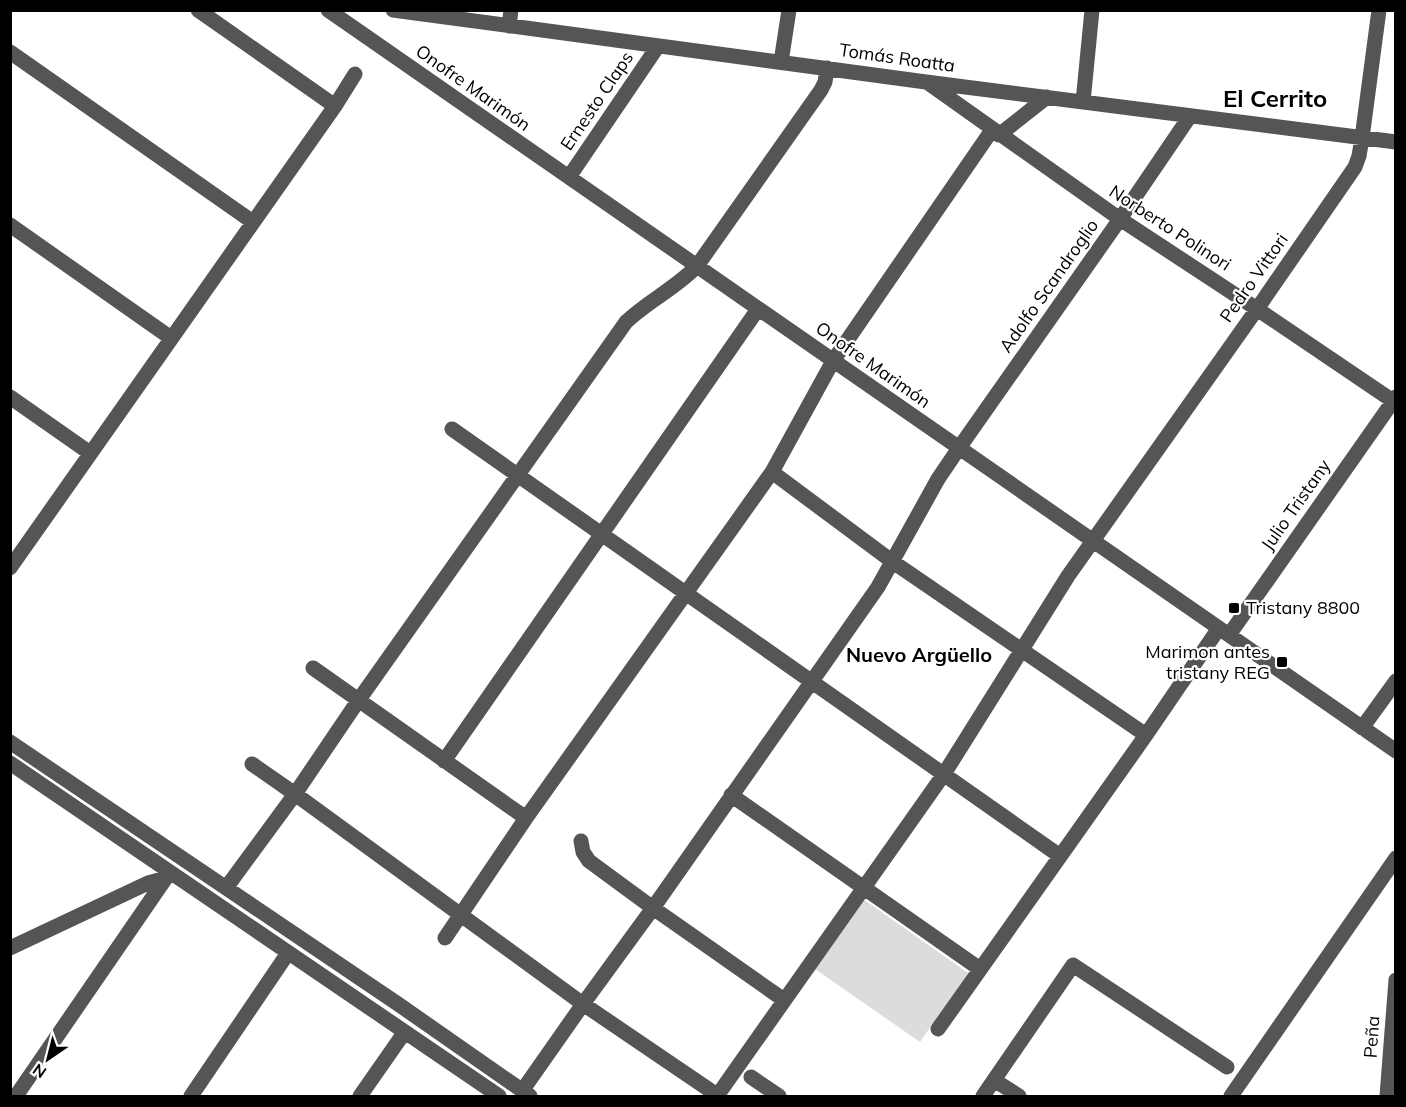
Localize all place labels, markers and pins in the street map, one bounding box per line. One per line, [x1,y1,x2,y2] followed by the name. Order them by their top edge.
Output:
[1246,596,1360,619] place label: Tristany 8800
[1227,601,1241,615] marker: Tristany 8800
[1145,640,1270,684] place label: Marimon antes tristany REG
[1275,655,1289,669] marker: Marimon antes tristany REG

